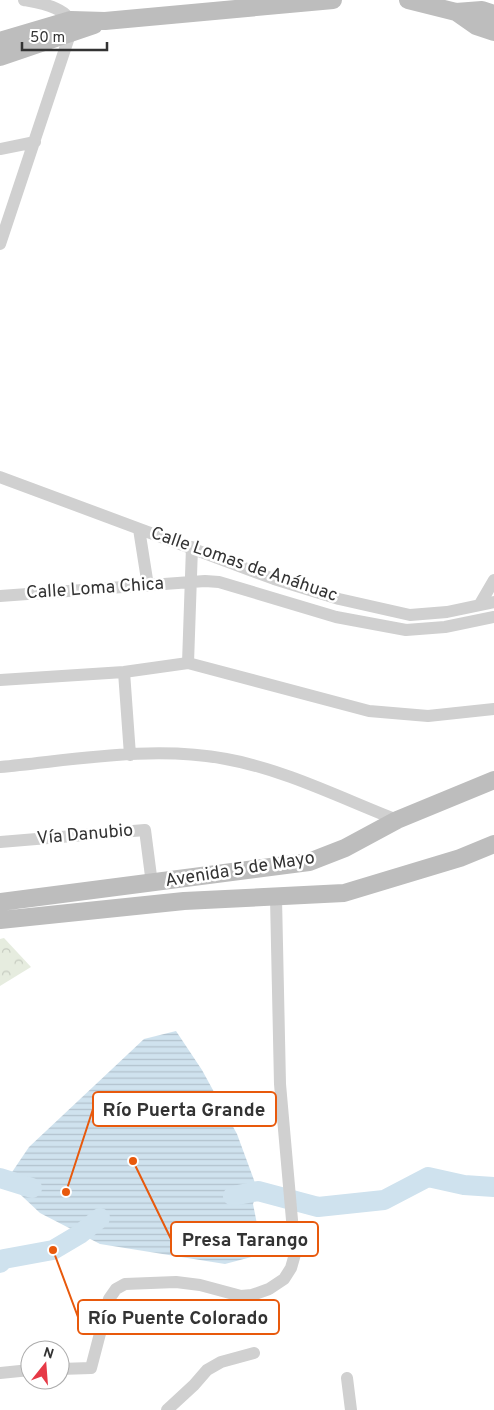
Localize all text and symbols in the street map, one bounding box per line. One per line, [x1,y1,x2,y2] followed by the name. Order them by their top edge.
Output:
[22,20,108,52] scale bar
[30,29,65,48] text: 50 m
[147,522,341,608] street label: Calle Lomas de Anáhuac
[25,573,165,605] street label: Calle Loma Chica
[36,819,134,851] street label: Vía Danubio
[164,847,316,893] street label: Avenida 5 de Mayo
[93,1092,276,1126] callout: Río Puerta Grande
[103,1099,265,1123] text: Río Puerta Grande
[171,1222,318,1256] callout: Presa Tarango
[182,1229,308,1253] text: Presa Tarango
[78,1300,279,1334] callout: Río Puente Colorado
[88,1307,268,1331] text: Río Puente Colorado
[20,1340,70,1390] north arrow
[41,1344,56,1364] text: N

